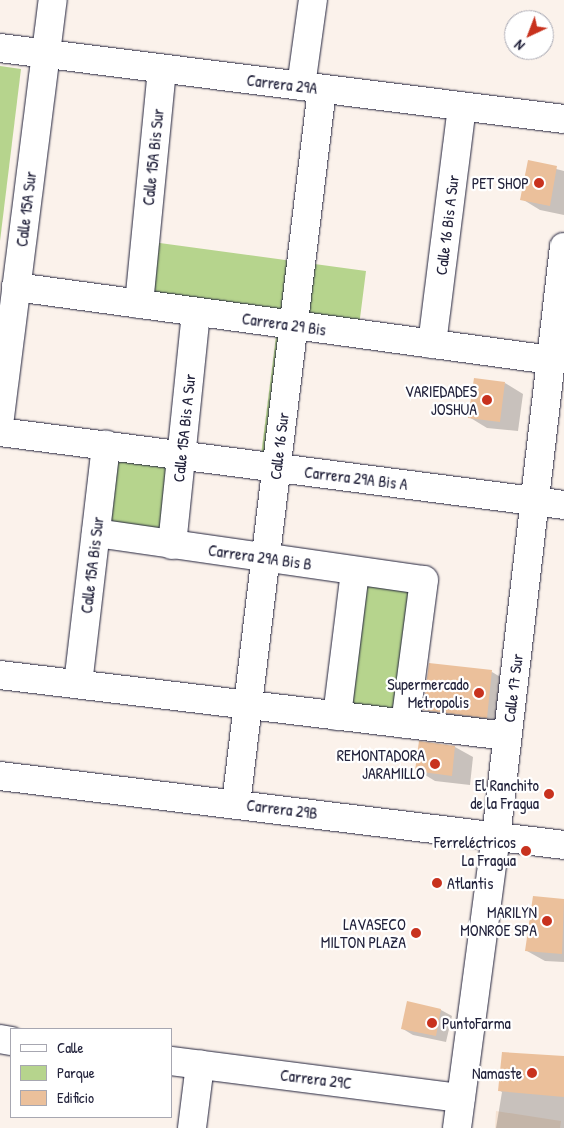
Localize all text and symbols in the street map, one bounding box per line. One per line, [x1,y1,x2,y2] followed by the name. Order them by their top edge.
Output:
[504,10,554,60] north arrow
[510,36,528,55] text: N
[246,70,318,98] street label: Carrera 29A
[138,108,168,206] street label: Calle 15A Bis Sur
[12,170,40,248] street label: Calle 15A Sur
[472,173,529,193] place label: PET SHOP
[431,174,463,276] street label: Calle 16 Bis A Sur
[533,177,545,189] marker: PET SHOP
[241,309,327,339] street label: Carrera 29 Bis
[169,373,199,483] street label: Calle 15A Bis A Sur
[405,381,477,419] place label: VARIEDADES JOSHUA
[481,394,493,406] marker: VARIEDADES JOSHUA
[265,411,293,481] street label: Calle 16 Sur
[303,462,409,494] street label: Carrera 29A Bis A
[77,515,107,615] street label: Calle 15A Bis Sur
[207,540,313,574] street label: Carrera 29A Bis B
[499,652,527,724] street label: Calle 17 Sur
[387,674,469,712] place label: Supermercado Metropolis
[473,687,485,699] marker: Supermercado Metropolis
[337,745,425,783] place label: REMONTADORA JARAMILLO
[429,758,441,770] marker: REMONTADORA JARAMILLO
[470,775,539,813] place label: El Ranchito de la Fragua
[543,788,555,800] marker: El Ranchito de la Fragua
[245,795,319,823] street label: Carrera 29B
[434,832,516,870] place label: Ferreléctricos La Fragua
[520,845,532,857] marker: Ferreléctricos La Fragua
[447,873,493,893] place label: Atlantis
[431,877,443,889] marker: Atlantis
[460,902,537,940] place label: MARILYN MONROE SPA
[321,914,406,952] place label: LAVASECO MILTON PLAZA
[541,915,553,927] marker: MARILYN MONROE SPA
[410,927,422,939] marker: LAVASECO MILTON PLAZA
[442,1013,511,1033] place label: PuntoFarma
[426,1017,438,1029] marker: PuntoFarma
[10,1028,172,1118] legend
[57,1037,84,1058] text: Calle
[57,1062,95,1083] text: Parque
[472,1063,522,1083] place label: Namaste
[279,1065,353,1093] street label: Carrera 29C
[526,1067,538,1079] marker: Namaste
[57,1087,94,1108] text: Edificio

